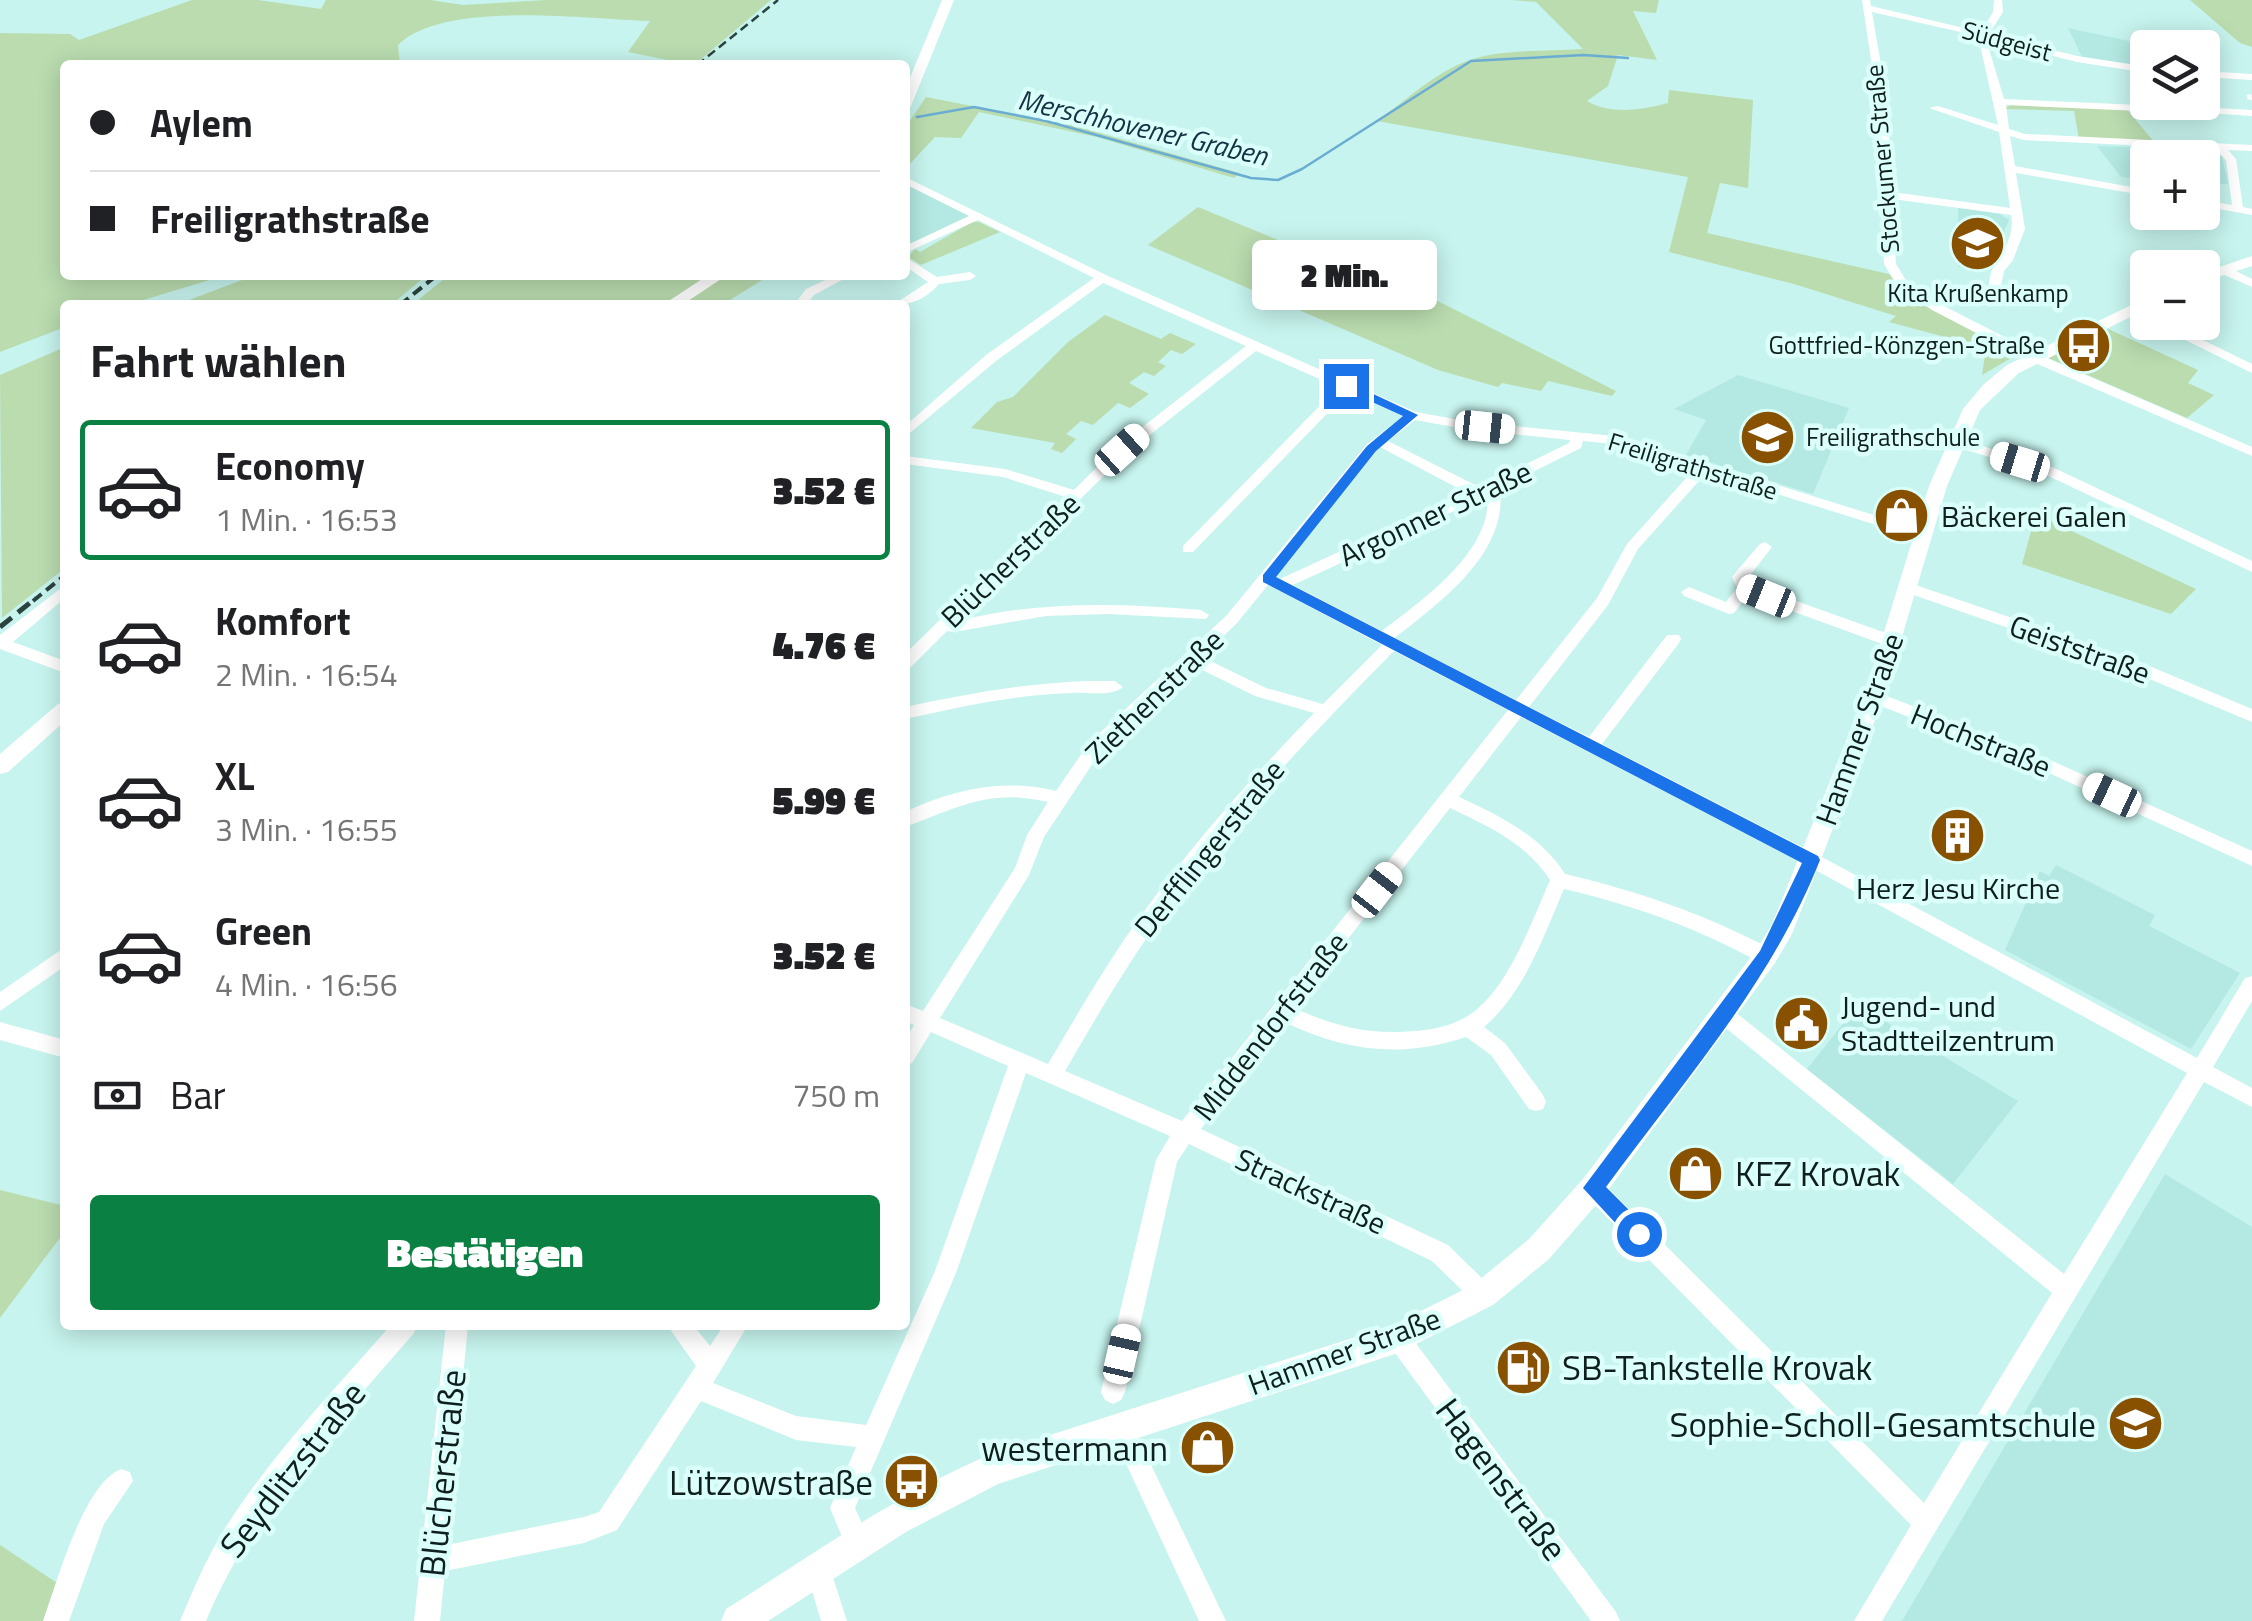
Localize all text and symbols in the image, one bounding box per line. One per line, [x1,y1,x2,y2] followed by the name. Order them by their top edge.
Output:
[1958,11,2056,71] street label: Südgeist
[2130,30,2220,340] map controls
[2130,30,2220,120] button: layers
[1855,63,1909,255] street label: Stockumer Straße
[1014,77,1273,177] water label: Merschhovener Graben
[150,94,253,152] text: Aylem
[2130,140,2220,230] button: +
[150,190,430,248] text: Freiligrathstraße
[1948,214,2008,274] school or university icon: Kita Krußenkamp
[1254,241,1438,311] callout: 2 Min.
[2130,250,2220,340] button: −
[1300,251,1389,299] text: 2 Min.
[1887,274,2069,312] place label: Kita Krußenkamp
[2054,315,2114,375] bus stop icon: Gottfried-Könzgen-Straße
[90,326,347,394] text: Fahrt wählen
[1768,326,2045,364] place label: Gottfried-Könzgen-Straße
[1324,364,1369,409] route end
[1737,407,1797,467] school or university icon: Freiligrathschule
[1454,409,1516,445] car
[1806,418,1980,456] place label: Freiligrathschule
[1090,419,1154,481] car
[1604,422,1782,510] street label: Freiligrathstraße
[215,437,365,495] text: Economy
[1987,439,2053,485] car
[95,445,185,535] icon: car
[1331,448,1539,578] street label: Argonner Straße
[773,461,875,519] text: 3.52 €
[930,482,1090,638] street label: Blücherstraße
[1872,486,1932,546] shop icon: Bäckerei Galen
[1941,493,2127,539] place label: Bäckerei Galen
[215,495,398,543] text: 1 Min. · 16:53
[1733,571,1799,621] car
[215,592,351,650] text: Komfort
[95,600,185,690] icon: car
[2003,602,2157,696] street label: Geiststraße
[773,616,875,674] text: 4.76 €
[1074,618,1234,774] street label: Ziethenstraße
[1803,626,1915,832] street label: Hammer Straße
[215,650,398,698] text: 2 Min. · 16:54
[1904,691,2058,789] street label: Hochstraße
[215,747,255,805] text: XL
[1123,749,1295,947] street label: Derfflingerstraße
[95,755,185,845] icon: car
[2078,769,2146,821] car
[773,771,875,829] text: 5.99 €
[215,805,398,853] text: 3 Min. · 16:55
[1928,806,1988,866] building icon: Herz Jesu Kirche
[1347,857,1407,923] car
[1856,865,2060,911] place label: Herz Jesu Kirche
[215,902,312,960] text: Green
[95,910,185,1000] icon: car
[1181,922,1359,1130] street label: Middendorfstraße
[773,926,875,984] text: 3.52 €
[215,960,398,1008] text: 4 Min. · 16:56
[1841,983,2055,1063] place label: Jugend- und Stadtteilzentrum
[1772,993,1832,1053] public building icon: Jugend- und Stadtteilzentrum
[170,1066,226,1124] text: Bar
[90,1068,145,1123] icon: cash
[792,1071,880,1119] text: 750 m
[1228,1136,1394,1246] street label: Strackstraße
[1666,1143,1726,1203] shop icon: KFZ Krovak
[1735,1146,1901,1200] place label: KFZ Krovak
[90,1195,880,1310] button: Bestätigen
[1617,1212,1662,1257] route start
[1241,1295,1447,1407] street label: Hammer Straße
[1101,1321,1143,1387] car
[1493,1337,1553,1397] fuel station icon: SB-Tankstelle Krovak
[1562,1340,1873,1394] place label: SB-Tankstelle Krovak
[404,1367,480,1579] street label: Blücherstraße
[206,1369,378,1569] street label: Seydlitzstraße
[1423,1386,1581,1572] street label: Hagenstraße
[2105,1394,2165,1454] school or university icon: Sophie-Scholl-Gesamtschule
[1669,1397,2096,1451] place label: Sophie-Scholl-Gesamtschule
[1177,1418,1237,1478] shop icon: westermann
[981,1421,1168,1475] place label: westermann
[882,1452,942,1512] bus stop icon: Lützowstraße
[669,1455,873,1509] place label: Lützowstraße

